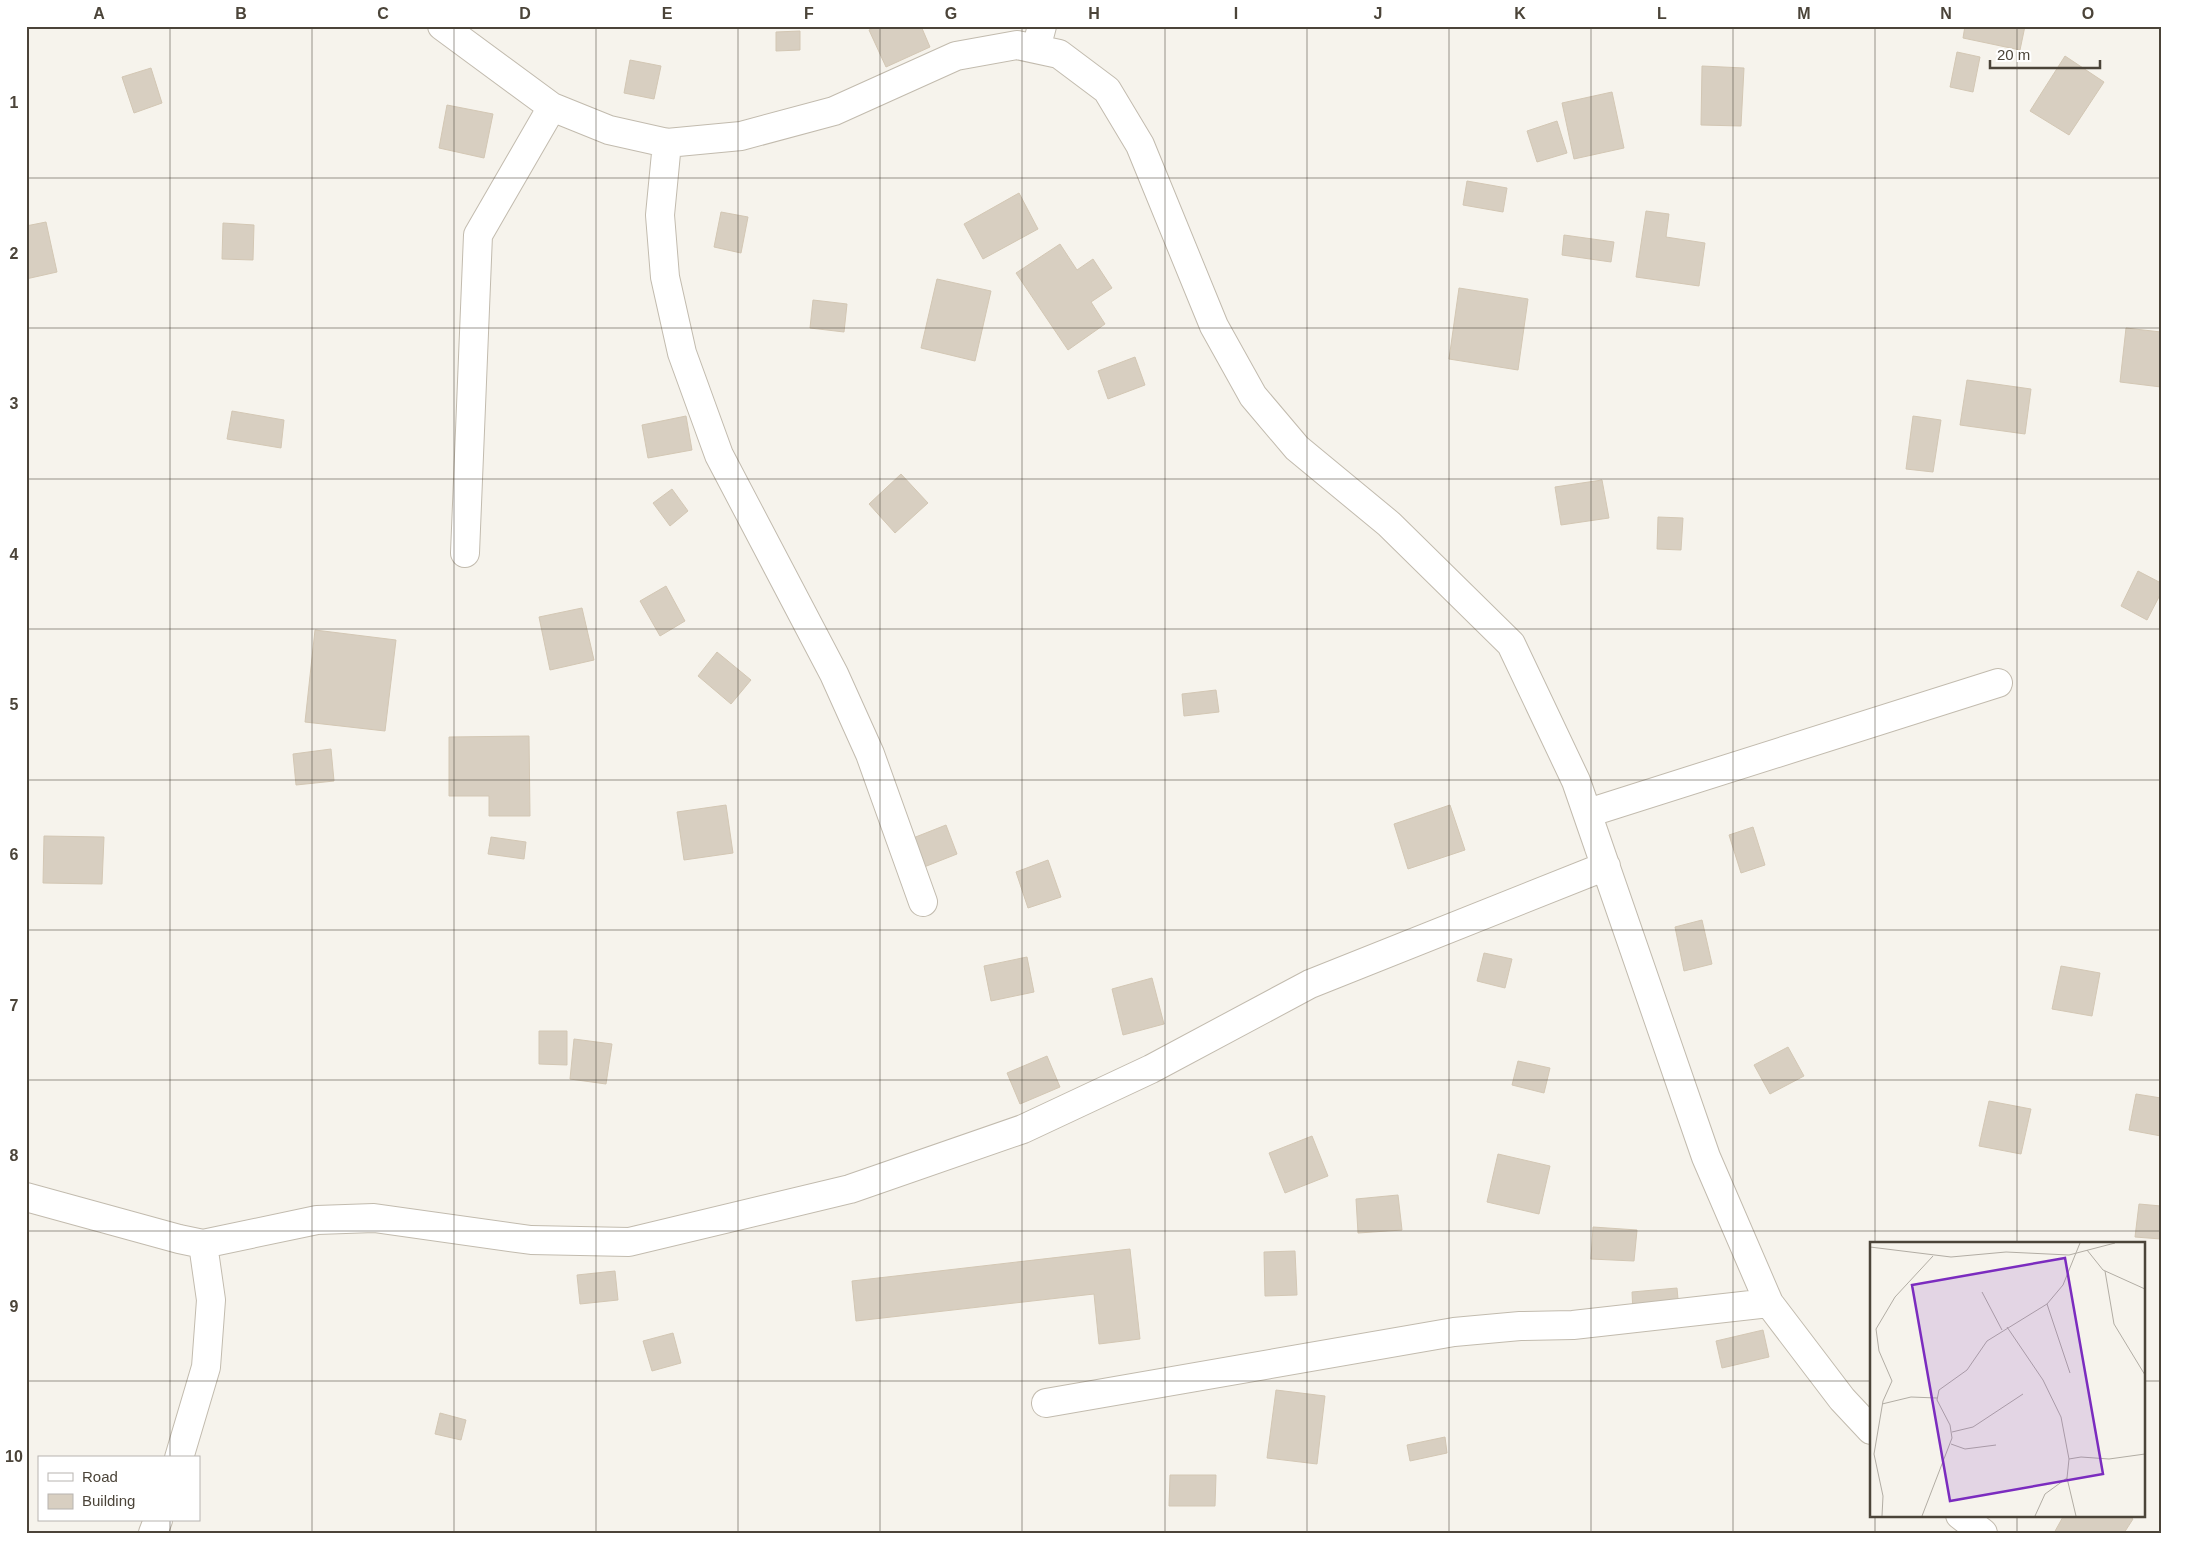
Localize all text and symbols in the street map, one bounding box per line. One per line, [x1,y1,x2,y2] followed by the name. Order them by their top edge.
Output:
[93,5,105,22] text: A
[235,5,247,22] text: B
[377,5,389,22] text: C
[519,5,531,22] text: D
[662,5,673,22] text: E
[804,5,814,22] text: F
[945,5,957,22] text: G
[1088,5,1100,22] text: H
[1234,5,1238,22] text: I
[1374,5,1382,22] text: J
[1514,5,1526,22] text: K
[1657,5,1667,22] text: L
[1797,5,1811,22] text: M
[1940,5,1952,22] text: N
[2082,5,2094,22] text: O
[1990,38,2100,70] scale bar
[1997,46,2030,63] text: 20 m
[10,94,19,111] text: 1
[10,245,19,262] text: 2
[10,395,19,412] text: 3
[10,546,19,563] text: 4
[10,696,19,713] text: 5
[10,846,19,863] text: 6
[10,997,19,1014] text: 7
[10,1147,19,1164] text: 8
[1870,1242,2144,1516] inset map
[10,1298,19,1315] text: 9
[5,1448,23,1465] text: 10
[38,1456,200,1522] legend
[82,1468,118,1485] text: Road
[82,1492,135,1509] text: Building

